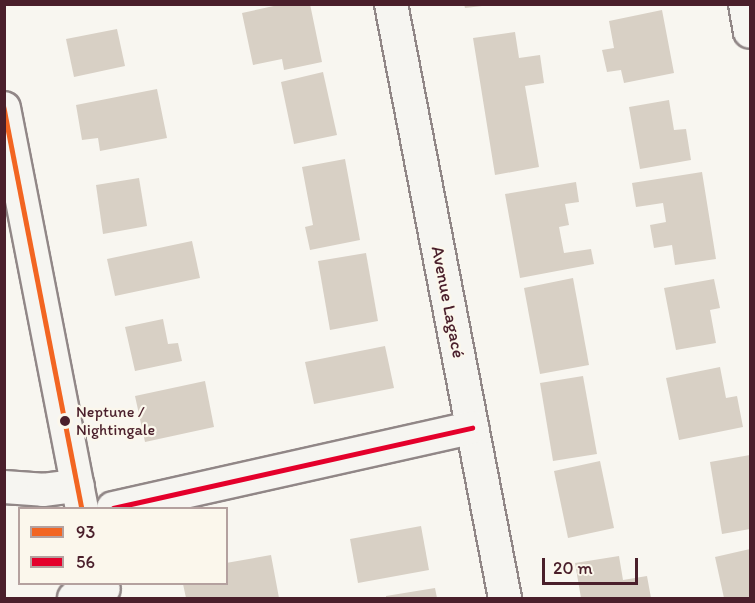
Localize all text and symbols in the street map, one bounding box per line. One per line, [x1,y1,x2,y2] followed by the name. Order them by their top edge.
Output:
[427,244,469,360] street label: Avenue Lagacé
[76,402,155,440] place label: Neptune / Nightingale
[59,415,71,427] marker: Neptune / Nightingale
[18,507,228,585] legend
[76,521,95,543] text: 93
[545,546,641,584] scale bar
[76,551,95,573] text: 56
[553,557,593,579] text: 20 m

